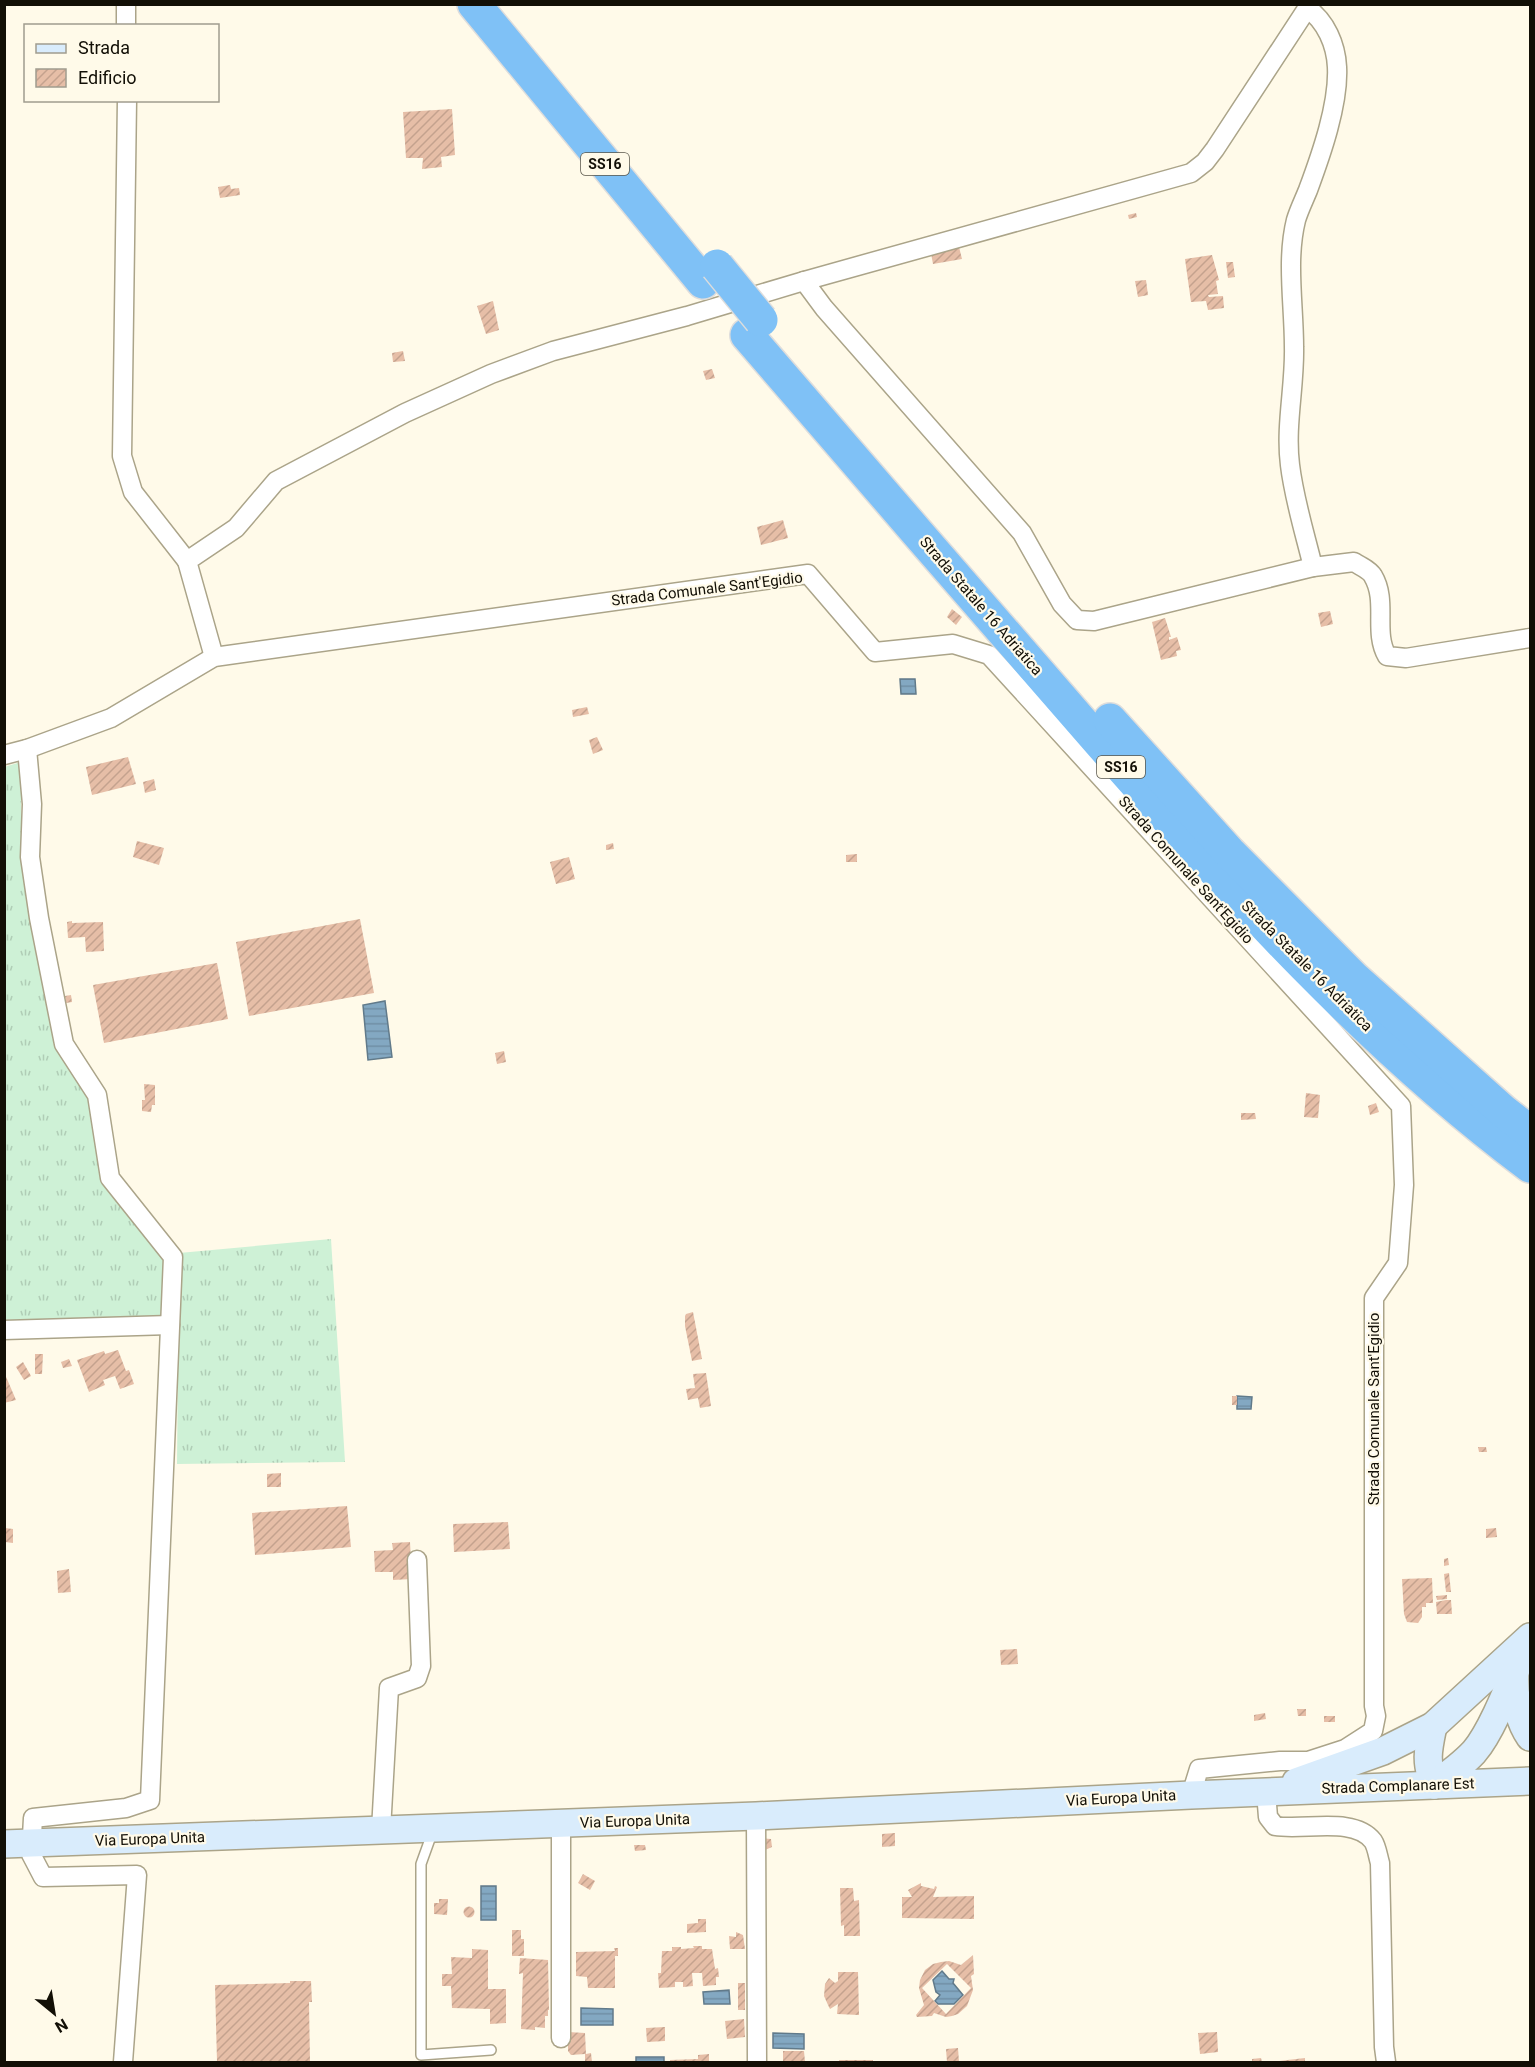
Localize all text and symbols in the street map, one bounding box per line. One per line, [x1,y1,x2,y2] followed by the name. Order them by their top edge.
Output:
[24,24,219,102] legend
[78,37,130,58] text: Strada
[78,67,137,88] text: Edificio
[581,153,629,175] road number: SS16
[916,533,1046,679] street label: Strada Statale 16 Adriatica
[610,568,804,610] street label: Strada Comunale Sant'Egidio
[1097,756,1145,778] road number: SS16
[1115,792,1257,948] street label: Strada Comunale Sant'Egidio
[1238,897,1376,1035] street label: Strada Statale 16 Adriatica
[1365,1313,1383,1505] street label: Strada Comunale Sant'Egidio
[1321,1774,1475,1798] street label: Strada Complanare Est
[1065,1786,1177,1810] street label: Via Europa Unita
[580,1810,690,1832] street label: Via Europa Unita
[95,1828,205,1850] street label: Via Europa Unita
[24,1983,84,2043] north arrow
[52,2015,71,2037] text: N

